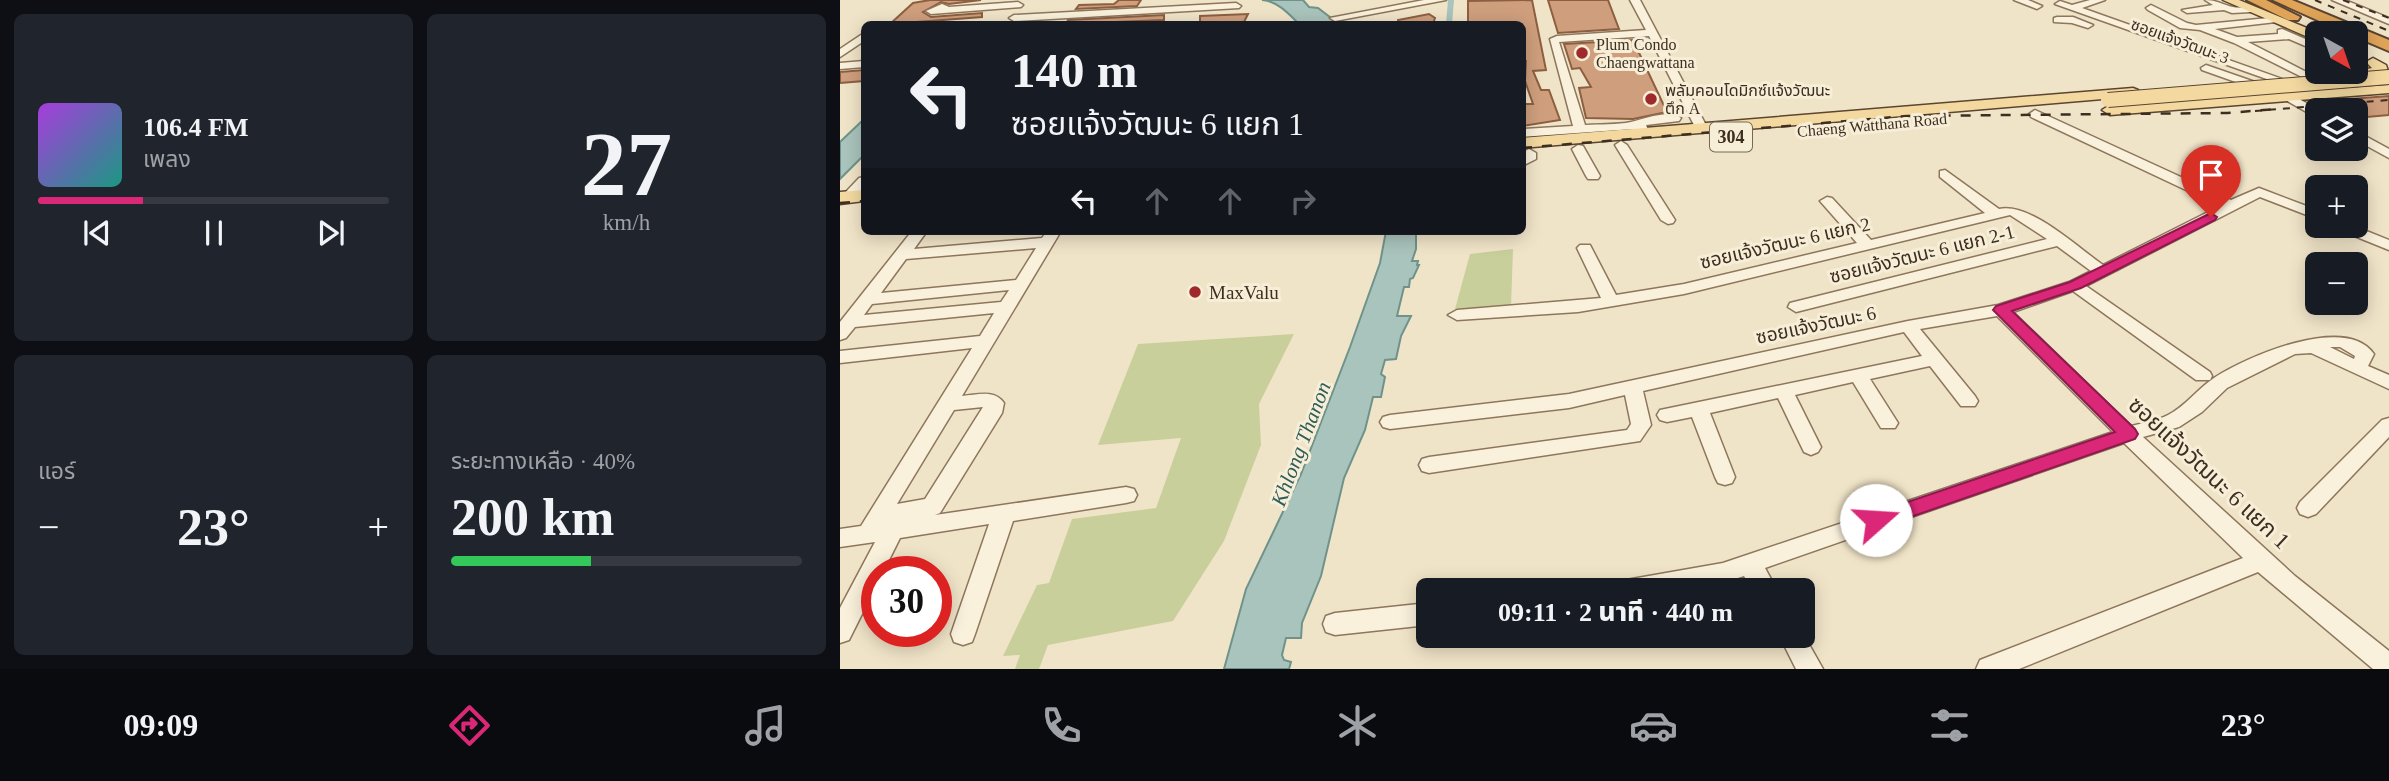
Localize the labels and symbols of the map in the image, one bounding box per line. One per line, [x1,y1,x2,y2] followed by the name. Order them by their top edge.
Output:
[2129,15,2231,67] street label: ซอยแจ้งวัฒนะ 3
[2305,21,2368,84] north arrow
[1596,36,1695,72] place label: Plum Condo Chaengwattana
[1574,45,1590,61] marker: Plum Condo Chaengwattana
[1665,82,1830,117] place label: พลัมคอนโดมิกซ์แจ้งวัฒนะ ตึก A
[1643,91,1659,107] marker: พลัมคอนโดมิกซ์แจ้งวัฒนะ ตึก A
[1796,110,1948,141] street label: Chaeng Watthana Road
[1710,122,1752,152] road number: 304
[2181,145,2241,217] pin
[1698,212,1872,273] street label: ซอยแจ้งวัฒนะ 6 แยก 2
[1827,220,2017,287] street label: ซอยแจ้งวัฒนะ 6 แยก 2-1
[1209,282,1279,303] place label: MaxValu
[1187,284,1203,300] marker: MaxValu
[1754,301,1878,348] street label: ซอยแจ้งวัฒนะ 6
[1266,378,1336,511] water label: Khlong Thanon
[2123,392,2295,554] street label: ซอยแจ้งวัฒนะ 6 แยก 1
[1839,483,1913,557] position arrow
[861,556,952,647] speed limit sign: 30

